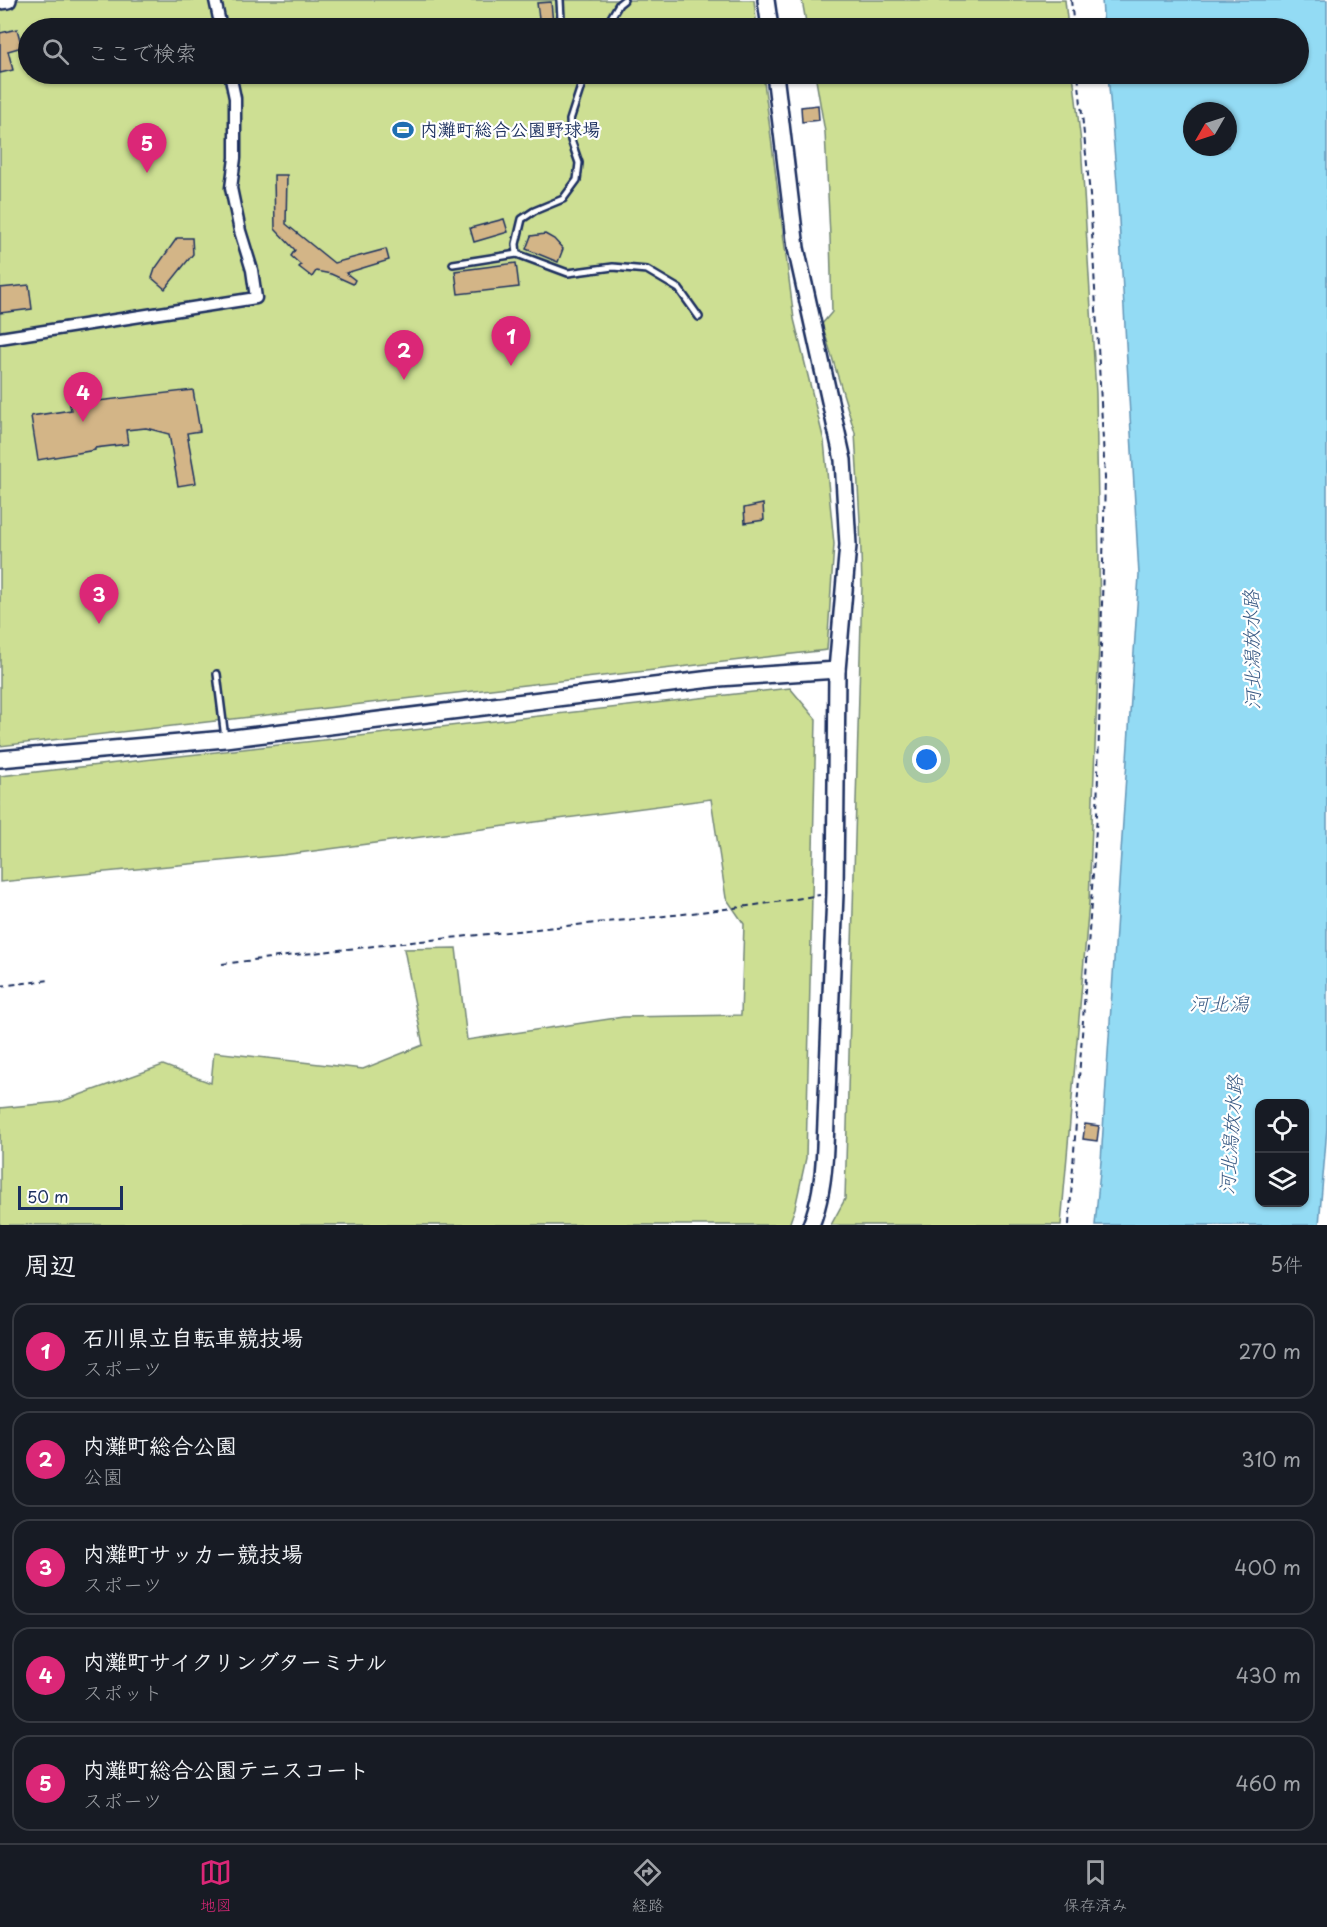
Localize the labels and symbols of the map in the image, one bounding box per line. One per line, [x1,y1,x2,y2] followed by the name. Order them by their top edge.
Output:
[1183,102,1237,156] north arrow
[420,115,600,142] place label: 内灘町総合公園野球場
[391,118,415,142] sports icon: 内灘町総合公園野球場
[128,124,166,173] pin: 5
[492,316,530,366] pin: 1
[384,330,424,380] pin: 2
[64,372,103,422] pin: 4
[80,574,118,624] pin: 3
[1235,589,1267,710] water label: 河北潟放水路
[912,745,941,774] your location
[1189,988,1250,1018] water label: 河北潟
[1211,1073,1249,1196] water label: 河北潟放水路
[18,1183,123,1210] scale bar

